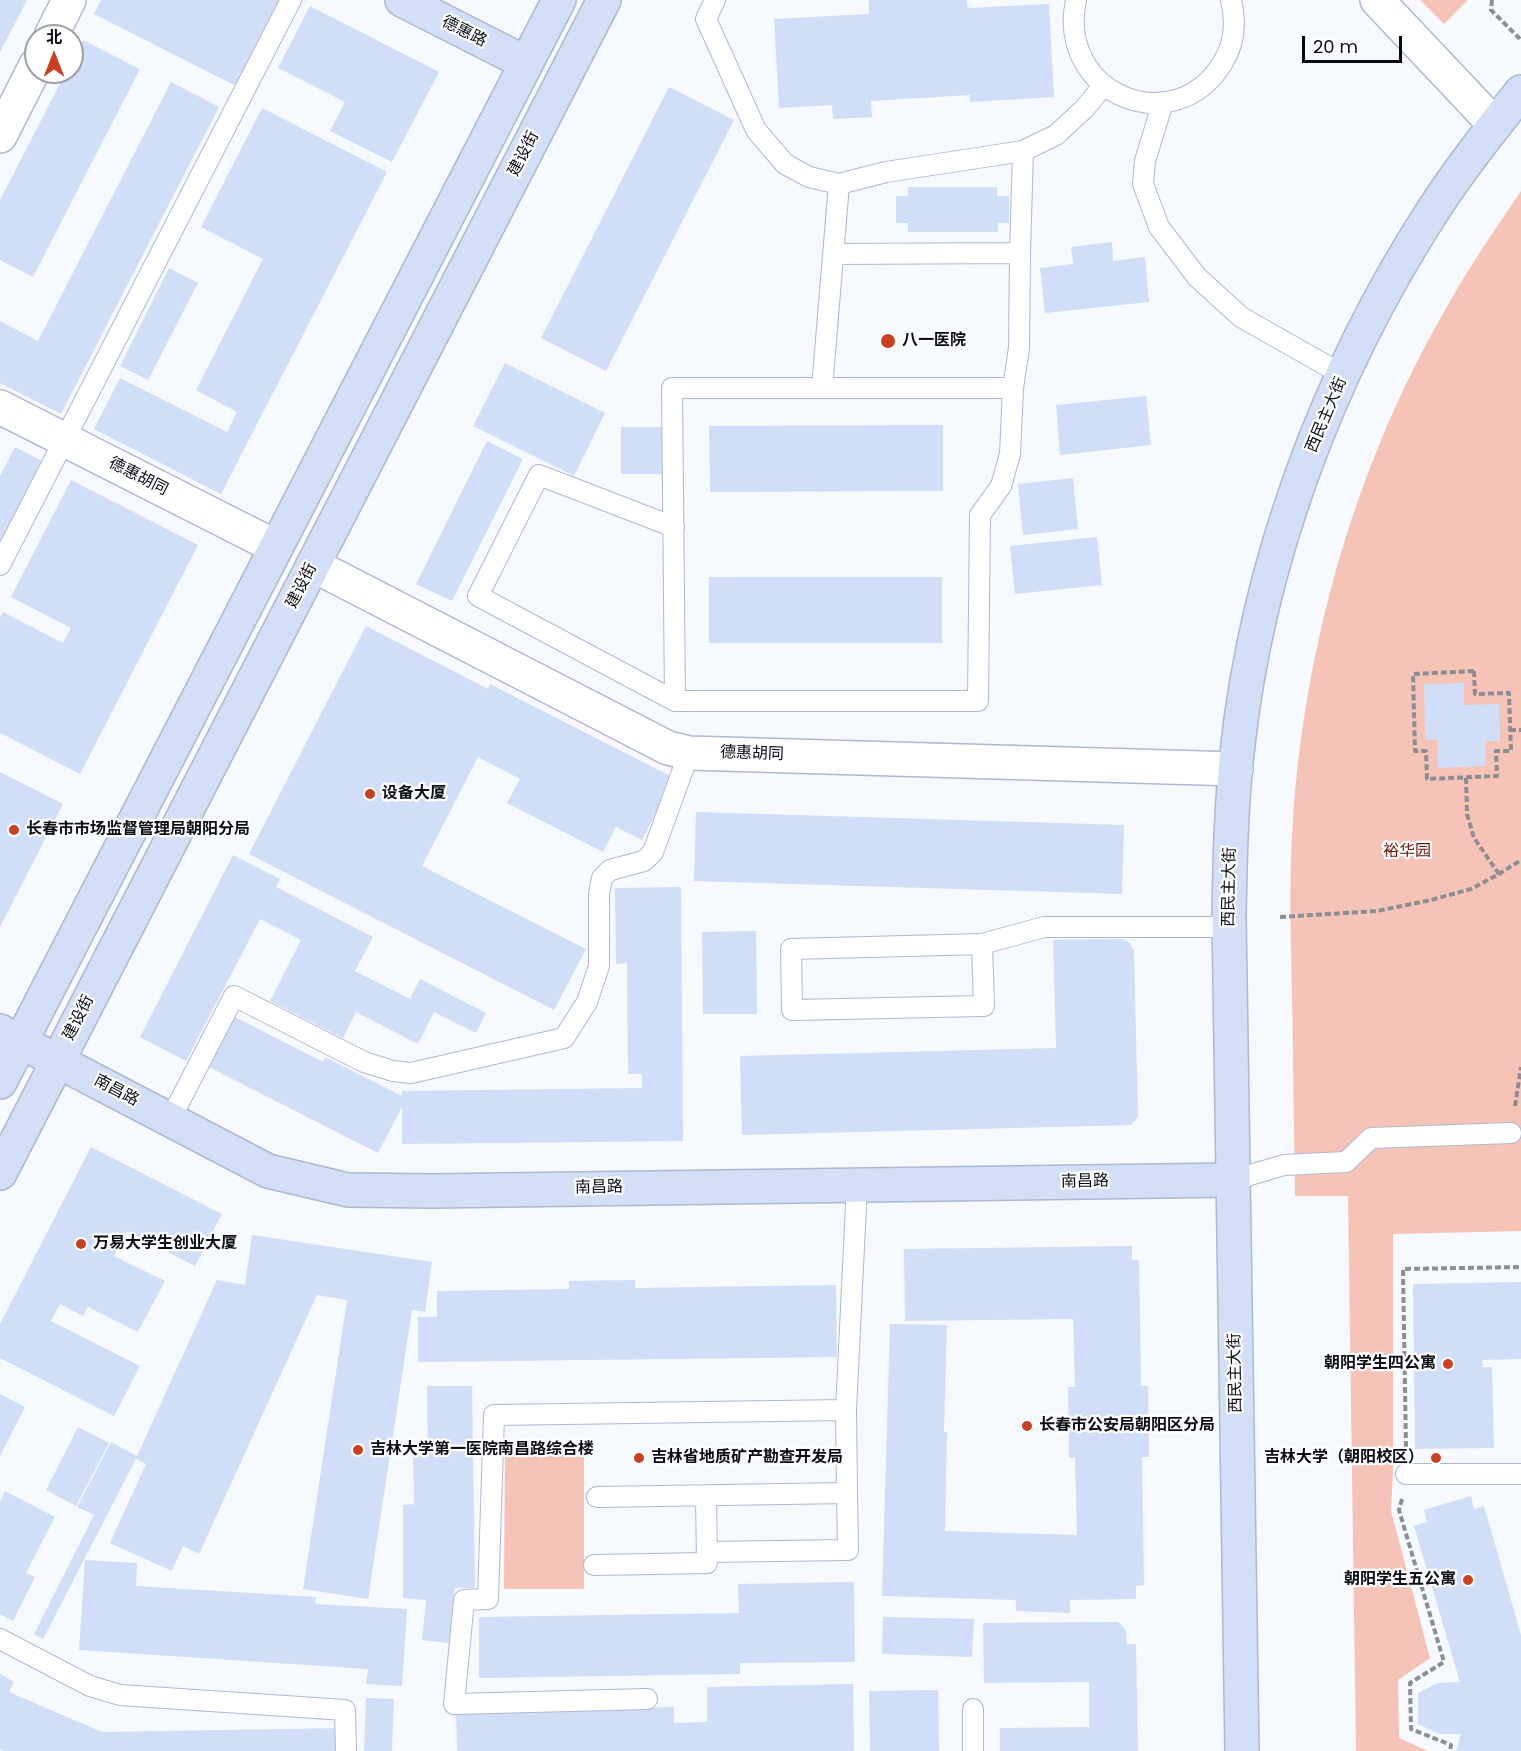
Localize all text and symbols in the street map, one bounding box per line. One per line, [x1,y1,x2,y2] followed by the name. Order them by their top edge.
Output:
[438,13,490,51] street label: 德惠路
[24,24,84,84] north arrow
[1305,24,1406,62] scale bar
[46,26,62,49] text: 北
[1313,34,1358,59] text: 20 m
[505,128,543,180] street label: 建设街
[902,331,966,351] place label: 八一医院
[879,332,897,350] marker: 八一医院
[1303,374,1351,456] street label: 西民主大街
[105,454,171,500] street label: 德惠胡同
[283,560,321,612] street label: 建设街
[720,743,784,765] street label: 德惠胡同
[382,784,446,804] place label: 设备大厦
[363,787,377,801] marker: 设备大厦
[26,820,250,840] place label: 长春市市场监督管理局朝阳分局
[7,823,21,837] marker: 长春市市场监督管理局朝阳分局
[1383,842,1431,862] park label: 裕华园
[1220,847,1240,927] street label: 西民主大街
[60,992,98,1044] street label: 建设街
[90,1071,142,1111] street label: 南昌路
[1061,1172,1109,1192] street label: 南昌路
[575,1178,623,1198] street label: 南昌路
[93,1234,237,1254] place label: 万易大学生创业大厦
[74,1237,88,1251] marker: 万易大学生创业大厦
[1226,1333,1246,1413] street label: 西民主大街
[1324,1354,1436,1374] place label: 朝阳学生四公寓
[1441,1357,1455,1371] marker: 朝阳学生四公寓
[1039,1416,1215,1436] place label: 长春市公安局朝阳区分局
[1020,1419,1034,1433] marker: 长春市公安局朝阳区分局
[370,1440,594,1460] place label: 吉林大学第一医院南昌路综合楼
[351,1443,365,1457] marker: 吉林大学第一医院南昌路综合楼
[651,1448,843,1468] place label: 吉林省地质矿产勘查开发局
[1264,1448,1424,1468] place label: 吉林大学（朝阳校区）
[632,1451,646,1465] marker: 吉林省地质矿产勘查开发局
[1429,1451,1443,1465] marker: 吉林大学（朝阳校区）
[1344,1570,1456,1590] place label: 朝阳学生五公寓
[1461,1573,1475,1587] marker: 朝阳学生五公寓

